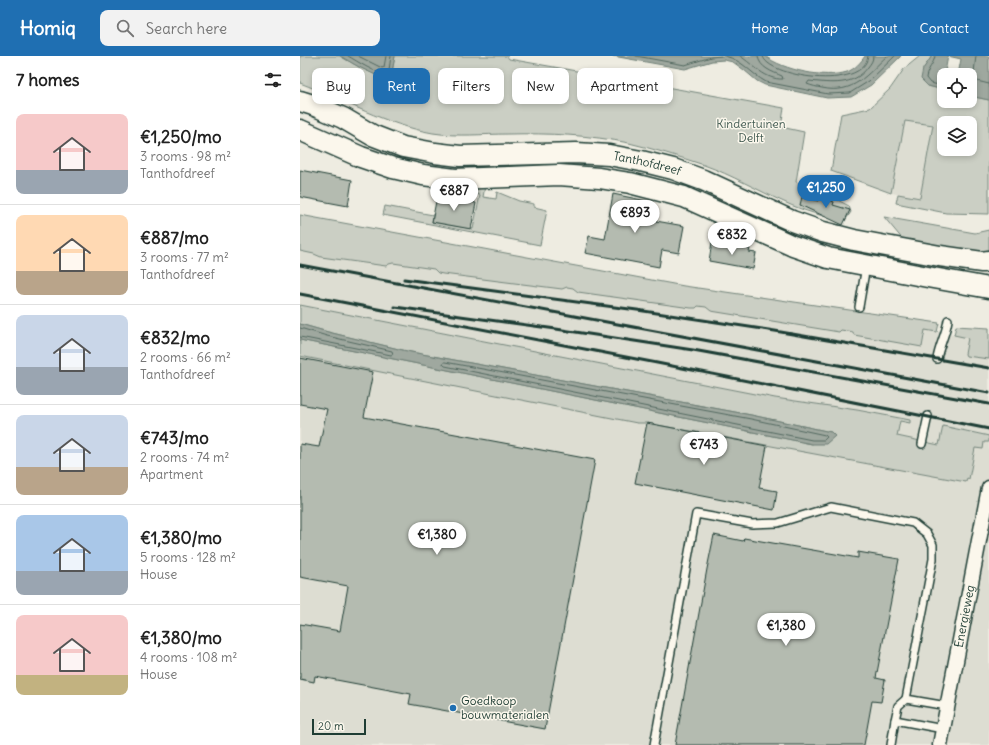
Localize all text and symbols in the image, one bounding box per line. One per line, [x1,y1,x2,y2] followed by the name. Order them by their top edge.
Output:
[100,10,380,46] search box
[20,16,76,40] text: Homiq
[114,17,136,39] icon: search
[146,19,227,38] text: Search here
[751,19,789,37] text: Home
[811,19,838,37] text: Map
[860,19,898,37] text: About
[920,19,969,37] text: Contact
[312,68,365,104] chip: Buy
[373,68,430,104] chip: Rent
[438,68,504,104] chip: Filters
[512,68,569,104] chip: New
[577,68,673,104] chip: Apartment
[937,68,977,156] map controls
[937,68,977,108] button: locate
[16,69,80,91] text: 7 homes
[262,69,284,91] icon: filters
[716,116,786,145] park label: Kindertuinen Delft
[937,116,977,156] button: layers
[140,126,222,148] text: €1,250/mo
[48,130,96,178] icon: home
[140,148,231,165] text: 3 rooms · 98 m²
[612,148,684,179] street label: Tanthofdreef
[140,165,215,182] text: Tanthofdreef
[793,175,859,209] pin: €1,250
[430,178,478,212] pin: €887
[806,179,846,196] text: €1,250
[439,182,469,199] text: €887
[611,200,659,234] pin: €893
[620,204,650,221] text: €893
[708,222,756,256] pin: €832
[717,226,747,243] text: €832
[140,227,209,249] text: €887/mo
[48,231,96,279] icon: home
[140,249,229,266] text: 3 rooms · 77 m²
[140,266,215,283] text: Tanthofdreef
[140,327,210,349] text: €832/mo
[48,331,96,379] icon: home
[140,349,231,366] text: 2 rooms · 66 m²
[140,366,215,383] text: Tanthofdreef
[140,427,209,449] text: €743/mo
[48,431,96,479] icon: home
[680,432,728,466] pin: €743
[689,436,719,453] text: €743
[140,449,229,466] text: 2 rooms · 74 m²
[140,466,203,483] text: Apartment
[404,522,470,556] pin: €1,380
[417,526,457,543] text: €1,380
[140,527,222,549] text: €1,380/mo
[48,531,96,579] icon: home
[140,549,236,566] text: 5 rooms · 128 m²
[140,566,177,583] text: House
[951,584,977,649] street label: Energieweg
[753,613,819,647] pin: €1,380
[766,617,806,634] text: €1,380
[140,627,222,649] text: €1,380/mo
[48,631,96,679] icon: home
[140,649,237,666] text: 4 rooms · 108 m²
[140,666,177,683] text: House
[461,693,549,722] place label: Goedkoop bouwmaterialen
[448,703,458,713] marker: Goedkoop bouwmaterialen
[312,717,366,736] scale bar
[318,719,344,733] text: 20 m

